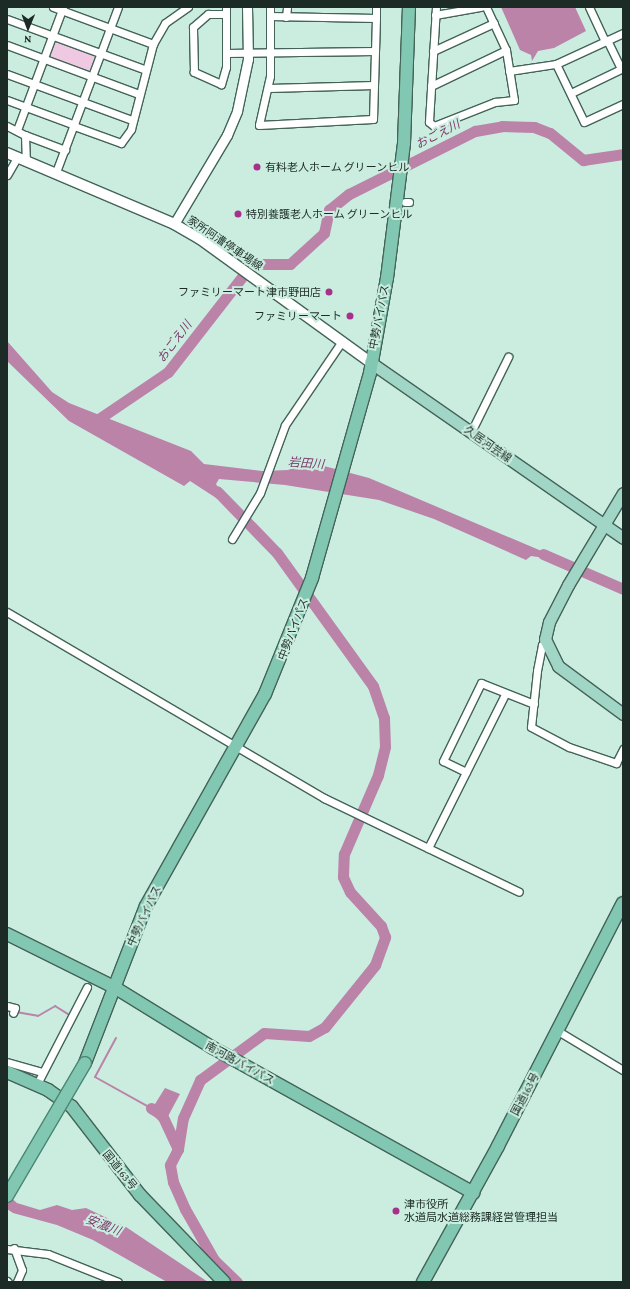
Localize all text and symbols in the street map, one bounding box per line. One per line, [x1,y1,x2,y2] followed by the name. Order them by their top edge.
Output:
[8,8,48,48] north arrow
[24,34,32,46] text: N
[413,118,463,152] water label: おごえ川
[265,160,410,174] place label: 有料老人ホーム グリーンヒル
[252,162,262,172] marker: 有料老人ホーム グリーンヒル
[246,207,413,221] place label: 特別養護老人ホーム グリーンヒル
[233,209,243,219] marker: 特別養護老人ホーム グリーンヒル
[185,213,265,273] street label: 家所阿漕停車場線
[366,283,392,351] street label: 中勢バイパス
[178,285,321,299] place label: ファミリーマート津市野田店
[324,287,334,297] marker: ファミリーマート津市野田店
[254,309,342,323] place label: ファミリーマート
[345,311,355,321] marker: ファミリーマート
[155,318,195,366] water label: おごえ川
[462,423,514,465] street label: 久居河芸線
[288,456,324,472] water label: 岩田川
[275,596,311,662] street label: 中勢バイパス
[124,883,164,949] street label: 中勢バイパス
[203,1039,277,1087] street label: 南河路バイパス
[508,1070,542,1118] street label: 国道163号
[100,1148,140,1192] street label: 国道163号
[404,1198,558,1224] place label: 津市役所 水道局水道総務課経営管理担当
[391,1206,401,1216] marker: 津市役所 水道局水道総務課経営管理担当
[84,1213,122,1239] water label: 安濃川

